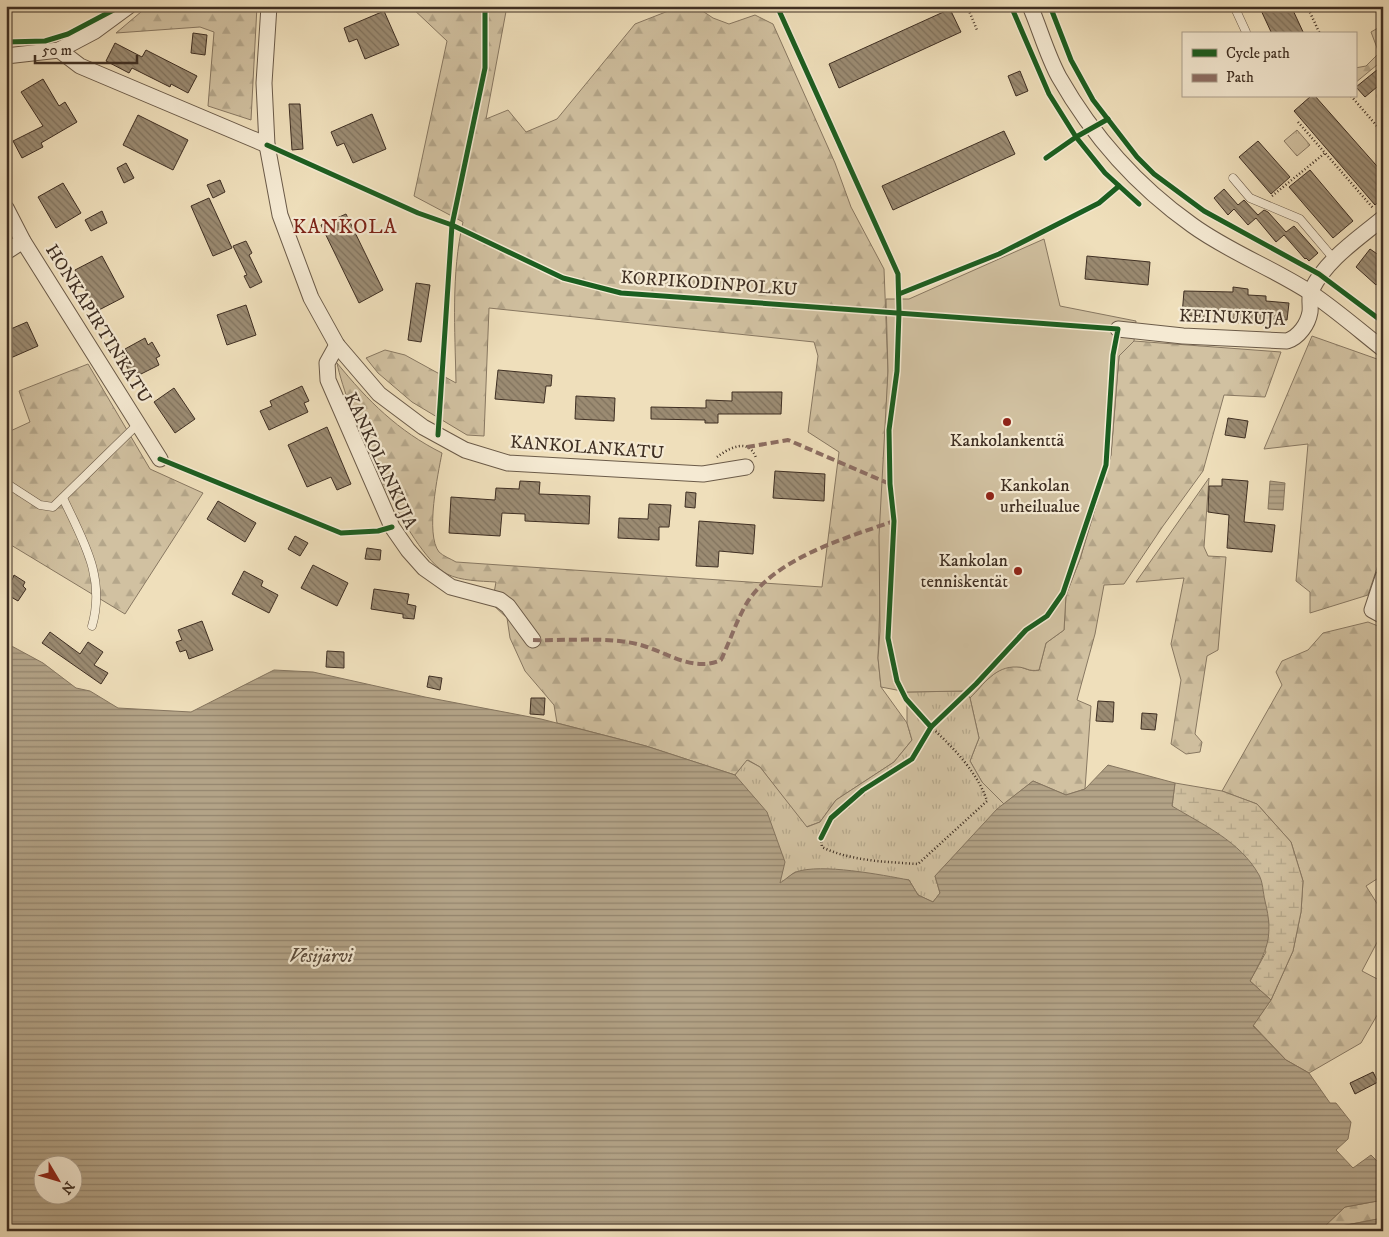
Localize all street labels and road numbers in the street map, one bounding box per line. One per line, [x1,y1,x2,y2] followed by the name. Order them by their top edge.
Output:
[40,240,156,408] street label: HONKAPIRTINKATU
[620,267,798,301] street label: KORPIKODINPOLKU
[1179,305,1286,331] street label: KEINUKUJA
[339,389,421,533] street label: KANKOLANKUJA
[509,432,665,464] street label: KANKOLANKATU

